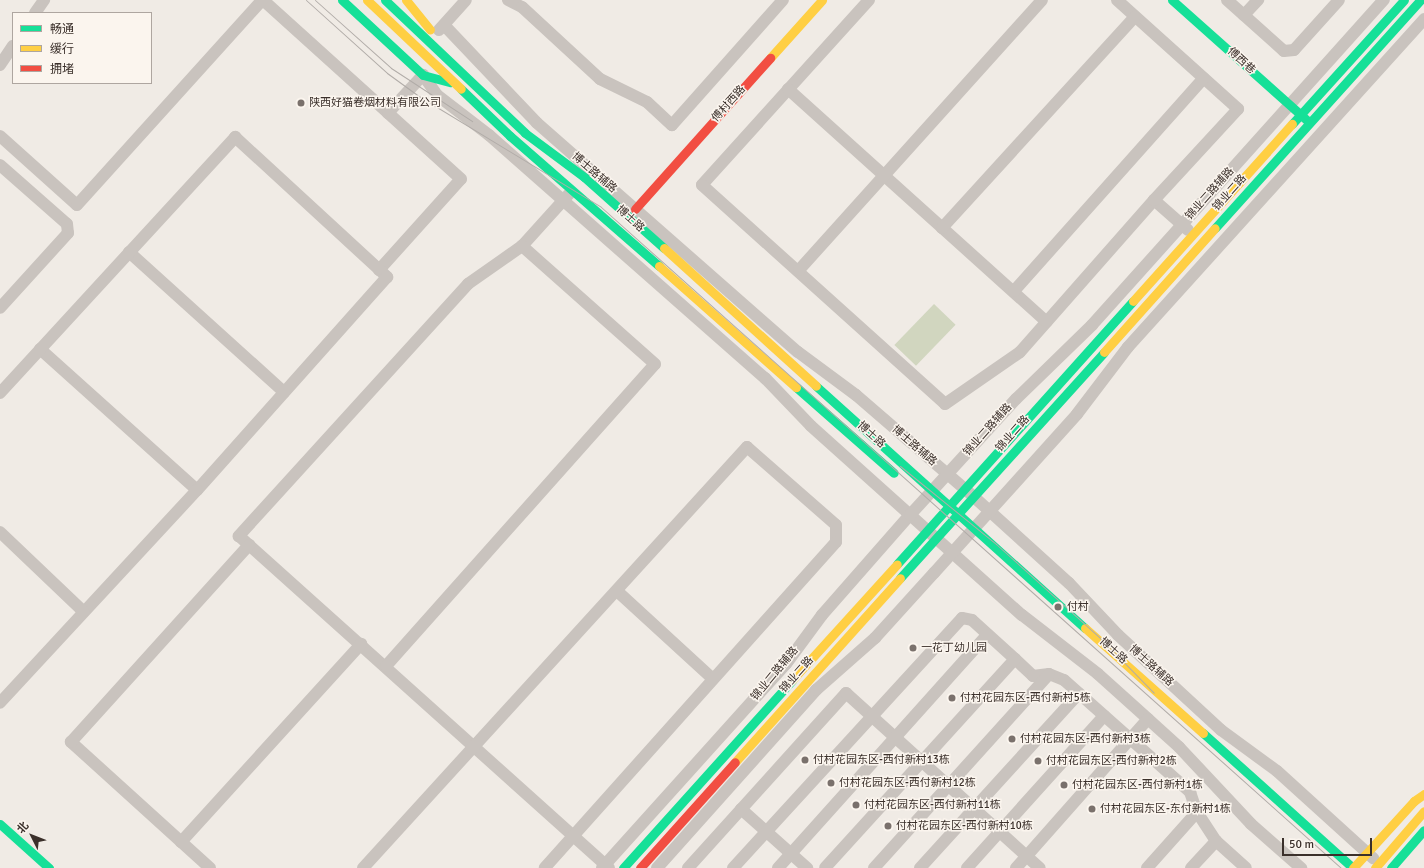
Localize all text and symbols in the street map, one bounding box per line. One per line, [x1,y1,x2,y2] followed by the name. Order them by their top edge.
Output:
[12,12,152,84] legend
[50,22,74,37] text: 畅通
[50,42,74,57] text: 缓行
[1224,45,1258,77] street label: 傅西巷
[50,62,74,77] text: 拥堵
[709,83,749,125] street label: 傅村西路
[309,96,441,110] place label: 陕西好猫卷烟材料有限公司
[296,98,306,108] marker: 陕西好猫卷烟材料有限公司
[569,150,619,196] street label: 博士路辅路
[1183,165,1237,223] street label: 锦业二路辅路
[1210,172,1250,214] street label: 锦业二路
[613,203,647,235] street label: 博士路
[961,401,1015,459] street label: 锦业二路辅路
[993,413,1033,455] street label: 锦业二路
[854,419,888,451] street label: 博士路
[889,423,939,469] street label: 博士路辅路
[1067,600,1089,614] place label: 付村
[1052,601,1064,613] marker: 付村
[1096,635,1130,667] street label: 博士路
[921,641,987,655] place label: 一花丁幼儿园
[908,643,918,653] marker: 一花丁幼儿园
[1126,643,1176,689] street label: 博士路辅路
[749,644,801,704] street label: 锦业二路辅路
[777,654,817,696] street label: 锦业二路
[960,691,1091,705] place label: 付村花园东区-西付新村5栋
[947,693,957,703] marker: 付村花园东区-西付新村5栋
[1020,732,1151,746] place label: 付村花园东区-西付新村3栋
[1007,734,1017,744] marker: 付村花园东区-西付新村3栋
[813,753,950,767] place label: 付村花园东区-西付新村13栋
[1046,754,1177,768] place label: 付村花园东区-西付新村2栋
[800,755,810,765] marker: 付村花园东区-西付新村13栋
[1033,756,1043,766] marker: 付村花园东区-西付新村2栋
[839,776,976,790] place label: 付村花园东区-西付新村12栋
[826,778,836,788] marker: 付村花园东区-西付新村12栋
[1072,778,1203,792] place label: 付村花园东区-西付新村1栋
[1059,780,1069,790] marker: 付村花园东区-西付新村1栋
[864,798,1001,812] place label: 付村花园东区-西付新村11栋
[851,800,861,810] marker: 付村花园东区-西付新村11栋
[1100,802,1231,816] place label: 付村花园东区-东付新村1栋
[1087,804,1097,814] marker: 付村花园东区-东付新村1栋
[12,816,52,856] north arrow
[14,819,31,836] text: 北
[896,819,1033,833] place label: 付村花园东区-西付新村10栋
[883,821,893,831] marker: 付村花园东区-西付新村10栋
[1284,830,1374,856] scale bar
[1289,837,1314,852] text: 50 m

